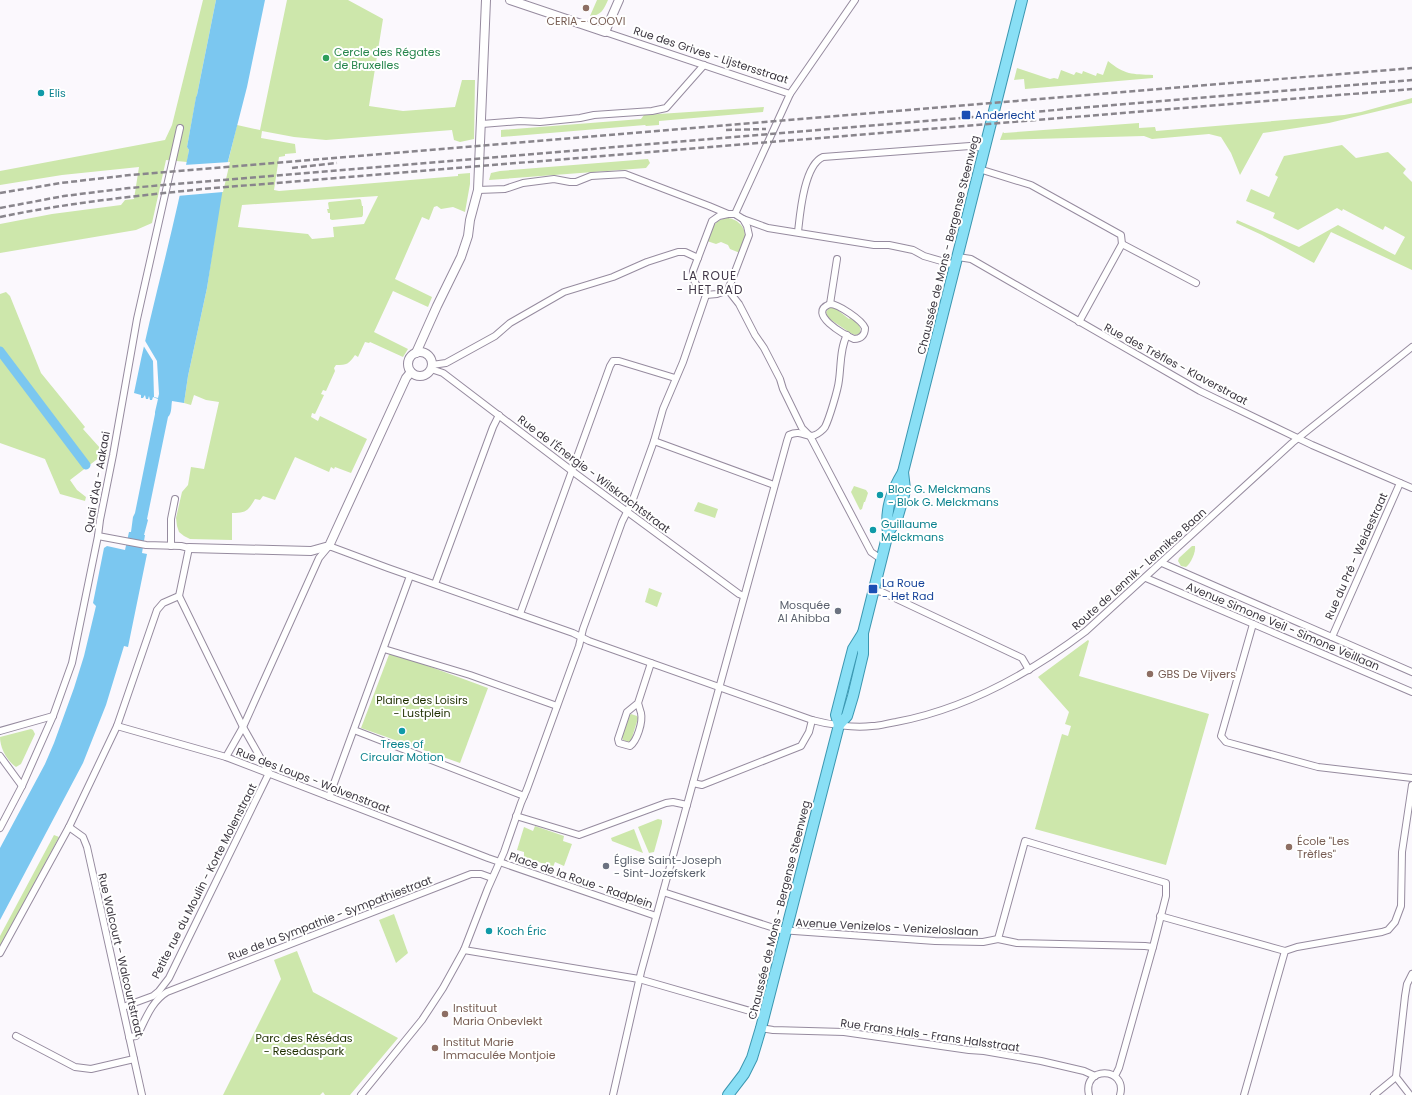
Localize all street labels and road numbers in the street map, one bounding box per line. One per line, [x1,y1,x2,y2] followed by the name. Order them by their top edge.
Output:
[632,22,790,88] street label: Rue des Grives - Lijstersstraat
[913,134,983,356] street label: Chaussée de Mons - Bergense Steenweg
[1101,319,1251,409] street label: Rue des Trèfles - Klaverstraat
[514,411,674,537] street label: Rue de l'Énergie - Wilskrachtstraat
[80,430,114,534] street label: Quai d'Aa - Aakaai
[1321,490,1391,622] street label: Rue du Pré - Weidestraat
[1068,504,1210,634] street label: Route de Lennik - Lennikse Baan
[1184,578,1382,674] street label: Avenue Simone Veil - Simone Veillaan
[234,743,392,817] street label: Rue des Loups - Wolvenstraat
[148,781,260,981] street label: Petite rue du Moulin - Korte Molenstraat
[744,799,814,1021] street label: Chaussée de Mons - Bergense Steenweg
[507,848,655,912] street label: Place de la Roue - Radplein
[94,872,148,1038] street label: Rue Walcourt - Walcourtstraat
[226,872,434,964] street label: Rue de la Sympathie - Sympathiestraat
[795,914,979,940] street label: Avenue Venizelos - Venizeloslaan
[839,1015,1021,1055] street label: Rue Frans Hals - Frans Halsstraat

